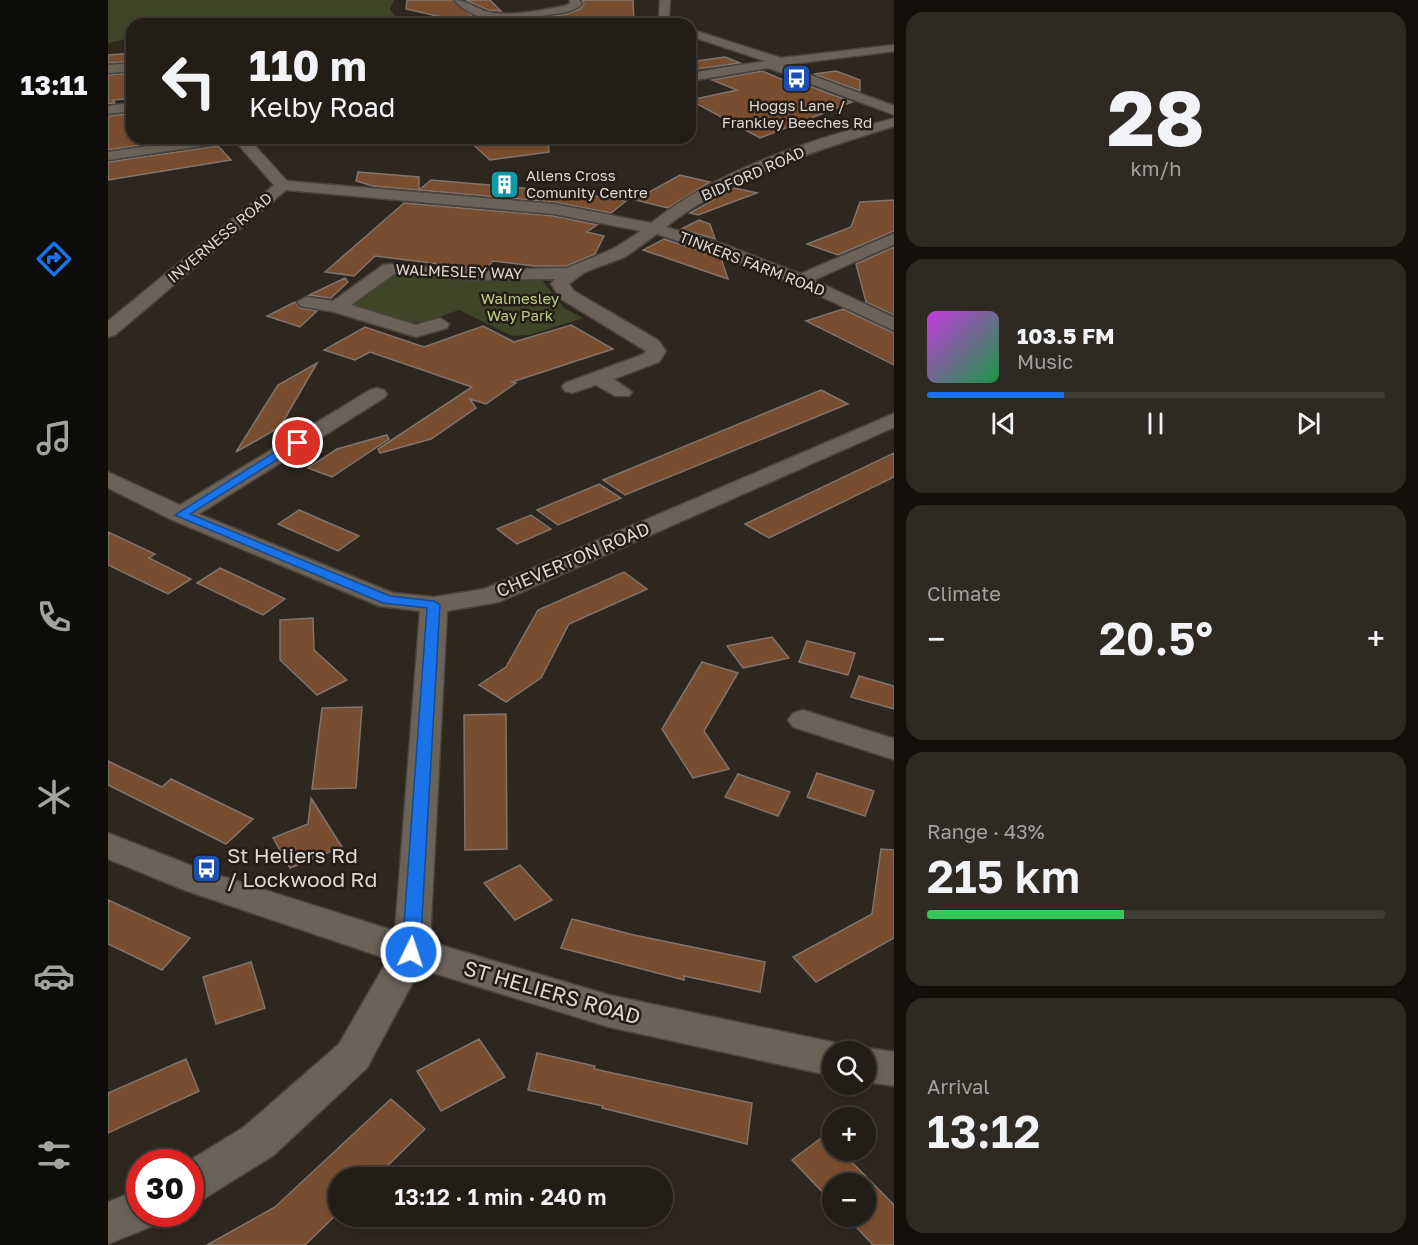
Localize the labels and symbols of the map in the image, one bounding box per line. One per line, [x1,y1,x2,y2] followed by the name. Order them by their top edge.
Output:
[781,63,813,95] bus stop icon: Hoggs Lane / Frankley Beeches Rd
[722,96,872,131] place label: Hoggs Lane / Frankley Beeches Rd
[698,142,807,204] street label: BIDFORD ROAD
[526,166,648,201] place label: Allens Cross Comunity Centre
[489,169,521,201] building icon: Allens Cross Comunity Centre
[164,188,275,286] street label: INVERNESS ROAD
[677,227,828,299] street label: TINKERS FARM ROAD
[395,260,523,282] street label: WALMESLEY WAY
[481,289,560,324] park label: Walmesley Way Park
[272,417,323,468] pin
[493,517,653,601] street label: CHEVERTON ROAD
[227,842,377,892] place label: St Heliers Rd / Lockwood Rd
[190,852,222,884] bus stop icon: St Heliers Rd / Lockwood Rd
[379,920,443,984] position arrow
[461,954,644,1030] street label: ST HELIERS ROAD
[126,1149,204,1227] speed limit sign: 30

